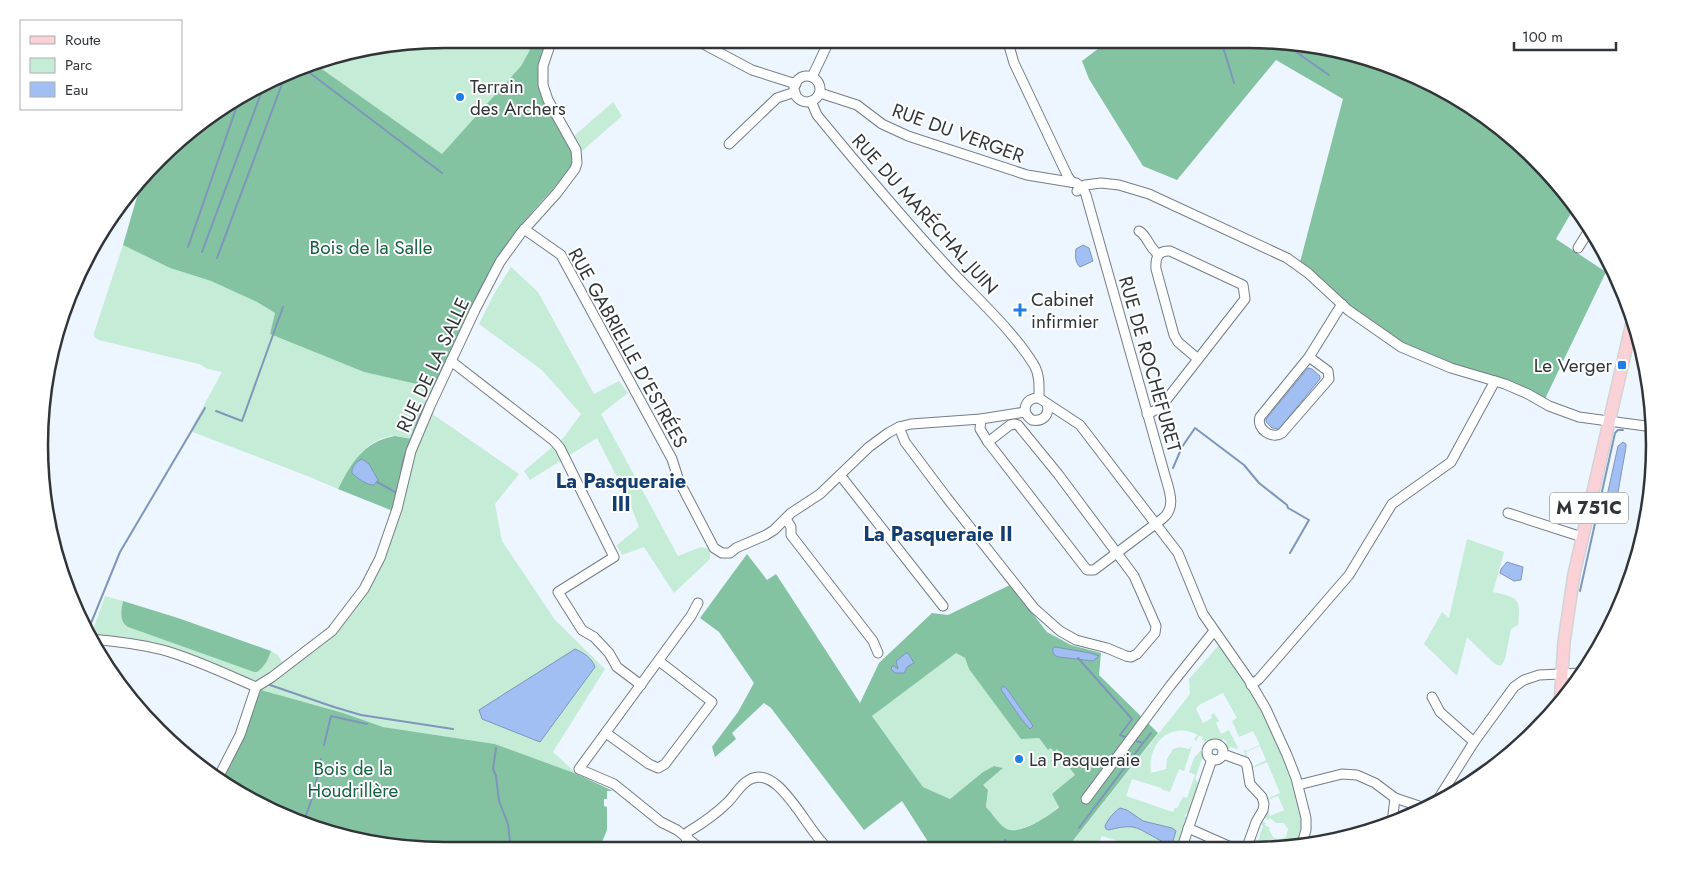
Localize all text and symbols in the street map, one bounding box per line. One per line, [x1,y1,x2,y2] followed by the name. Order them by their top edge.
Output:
[20,20,182,110] legend
[1514,20,1616,52] scale bar
[1522,26,1563,48] text: 100 m
[65,29,101,51] text: Route
[65,54,92,76] text: Parc
[470,73,566,122] place label: Terrain des Archers
[65,79,88,101] text: Eau
[454,91,466,103] marker: Terrain des Archers
[888,97,1028,170] street label: RUE DU VERGER
[846,128,1004,300] street label: RUE DU MARÉCHAL JUIN
[310,234,433,261] park label: Bois de la Salle
[562,243,694,453] street label: RUE GABRIELLE D’ESTRÉES
[1112,273,1188,455] street label: RUE DE ROCHEFURET
[1031,286,1099,335] place label: Cabinet infirmier
[390,293,476,437] street label: RUE DE LA SALLE
[1013,303,1027,317] marker: Cabinet infirmier
[1534,352,1612,379] place label: Le Verger
[1616,359,1628,371] marker: Le Verger
[556,467,686,519] district label: La Pasqueraie III
[1550,492,1628,524] road number: M 751C
[863,520,1013,549] district label: La Pasqueraie II
[1029,746,1140,773] place label: La Pasqueraie
[1013,753,1025,765] marker: La Pasqueraie
[308,755,399,804] park label: Bois de la Houdrillère

